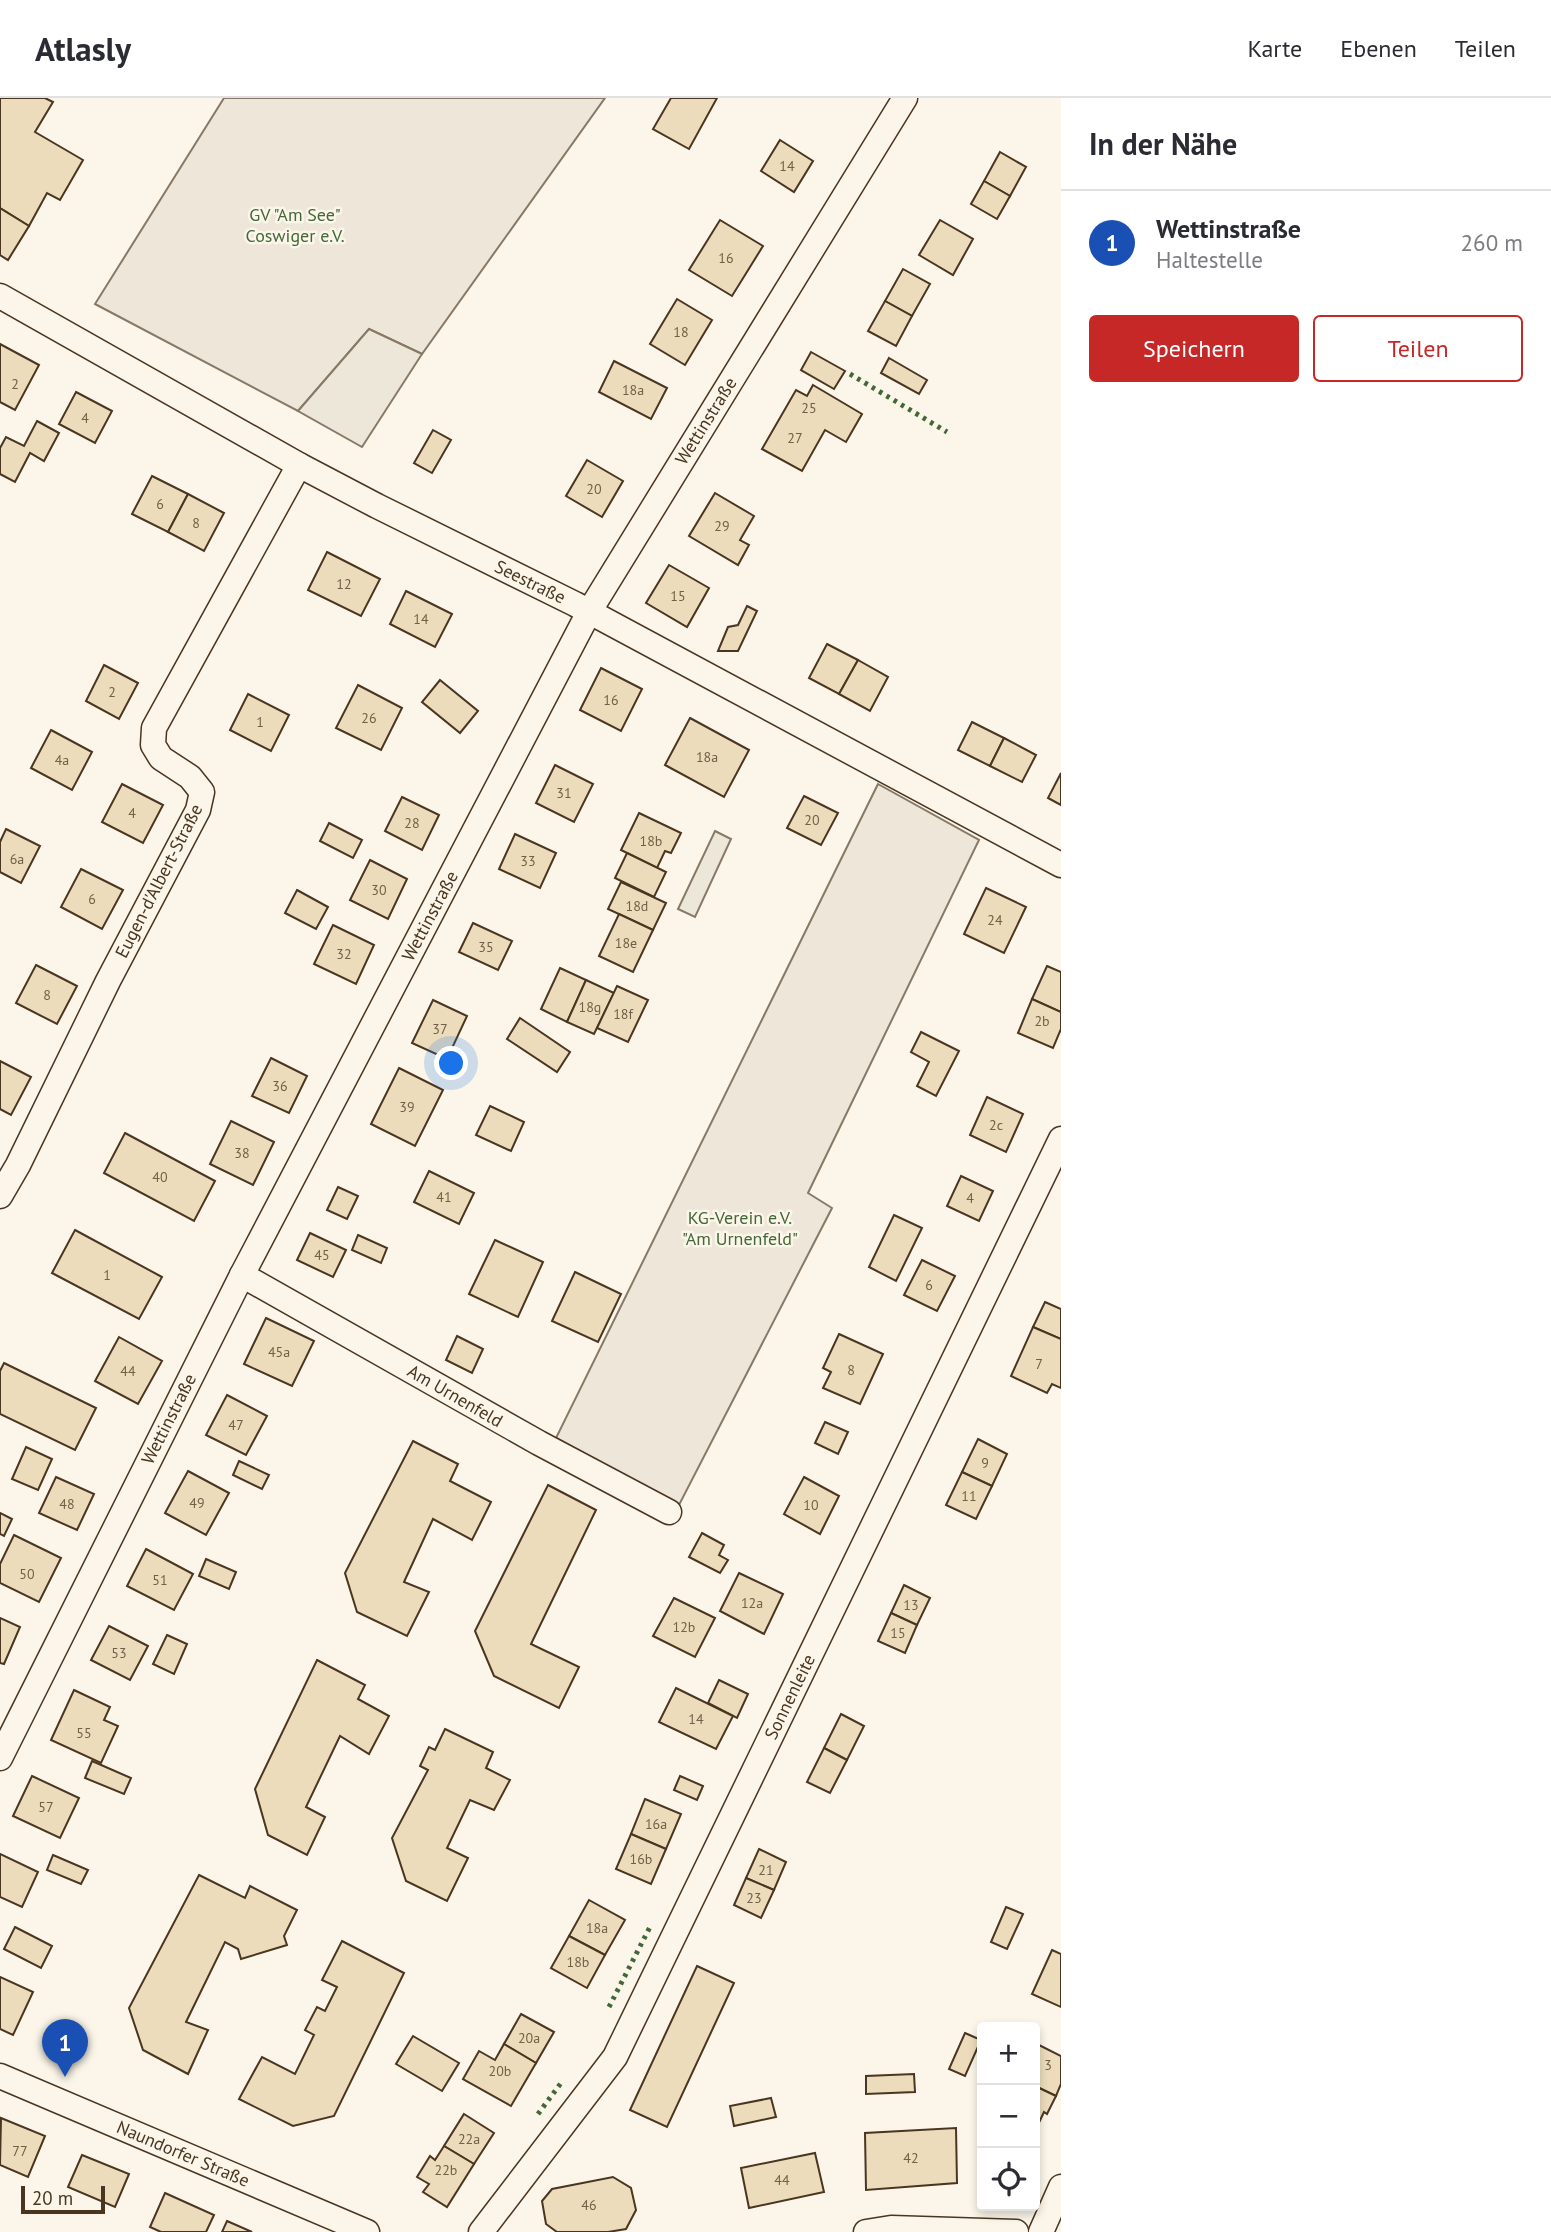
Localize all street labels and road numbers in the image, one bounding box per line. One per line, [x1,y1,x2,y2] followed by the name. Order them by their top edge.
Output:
[670,373,741,469] street label: Wettinstraße
[491,555,569,609] street label: Seestraße
[110,800,207,962] street label: Eugen-d'Albert-Straße
[396,867,463,965] street label: Wettinstraße
[403,1359,507,1432] street label: Am Urnenfeld
[136,1370,201,1468] street label: Wettinstraße
[759,1650,820,1743] street label: Sonnenleite
[113,2115,253,2192] street label: Naundorfer Straße

